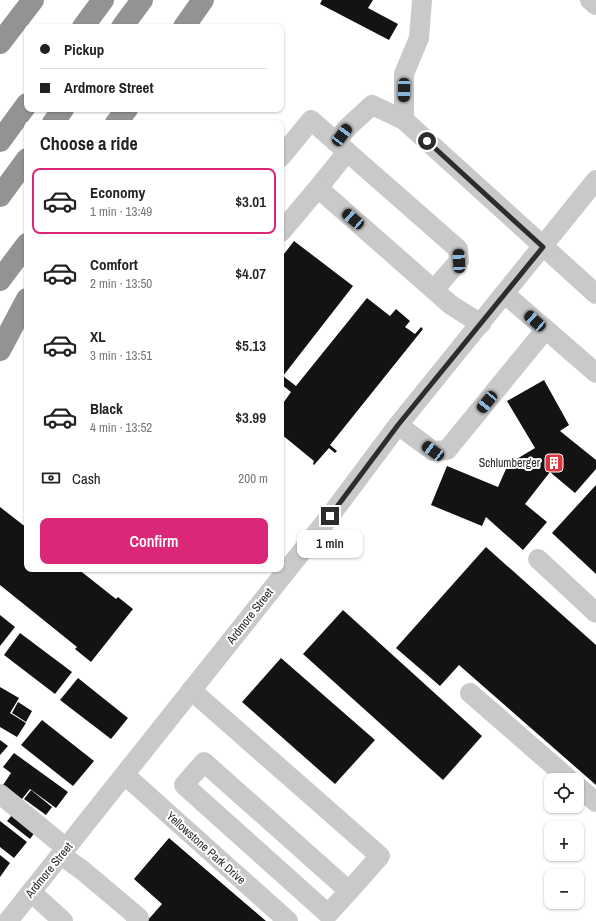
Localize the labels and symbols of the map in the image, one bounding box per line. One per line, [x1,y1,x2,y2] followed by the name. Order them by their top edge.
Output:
[398,78,410,102] car
[330,122,354,148] car
[418,132,436,150] route start
[340,207,366,231] car
[452,249,466,273] car
[522,309,548,333] car
[475,389,499,415] car
[420,439,446,463] car
[543,452,565,474] building icon: Schlumberger
[479,455,541,471] place label: Schlumberger
[321,507,339,525] route end
[297,530,363,558] callout: 1 min
[223,585,277,648] street label: Ardmore Street
[163,808,249,888] street label: Yellowstone Park Drive
[21,839,76,902] street label: Ardmore Street

